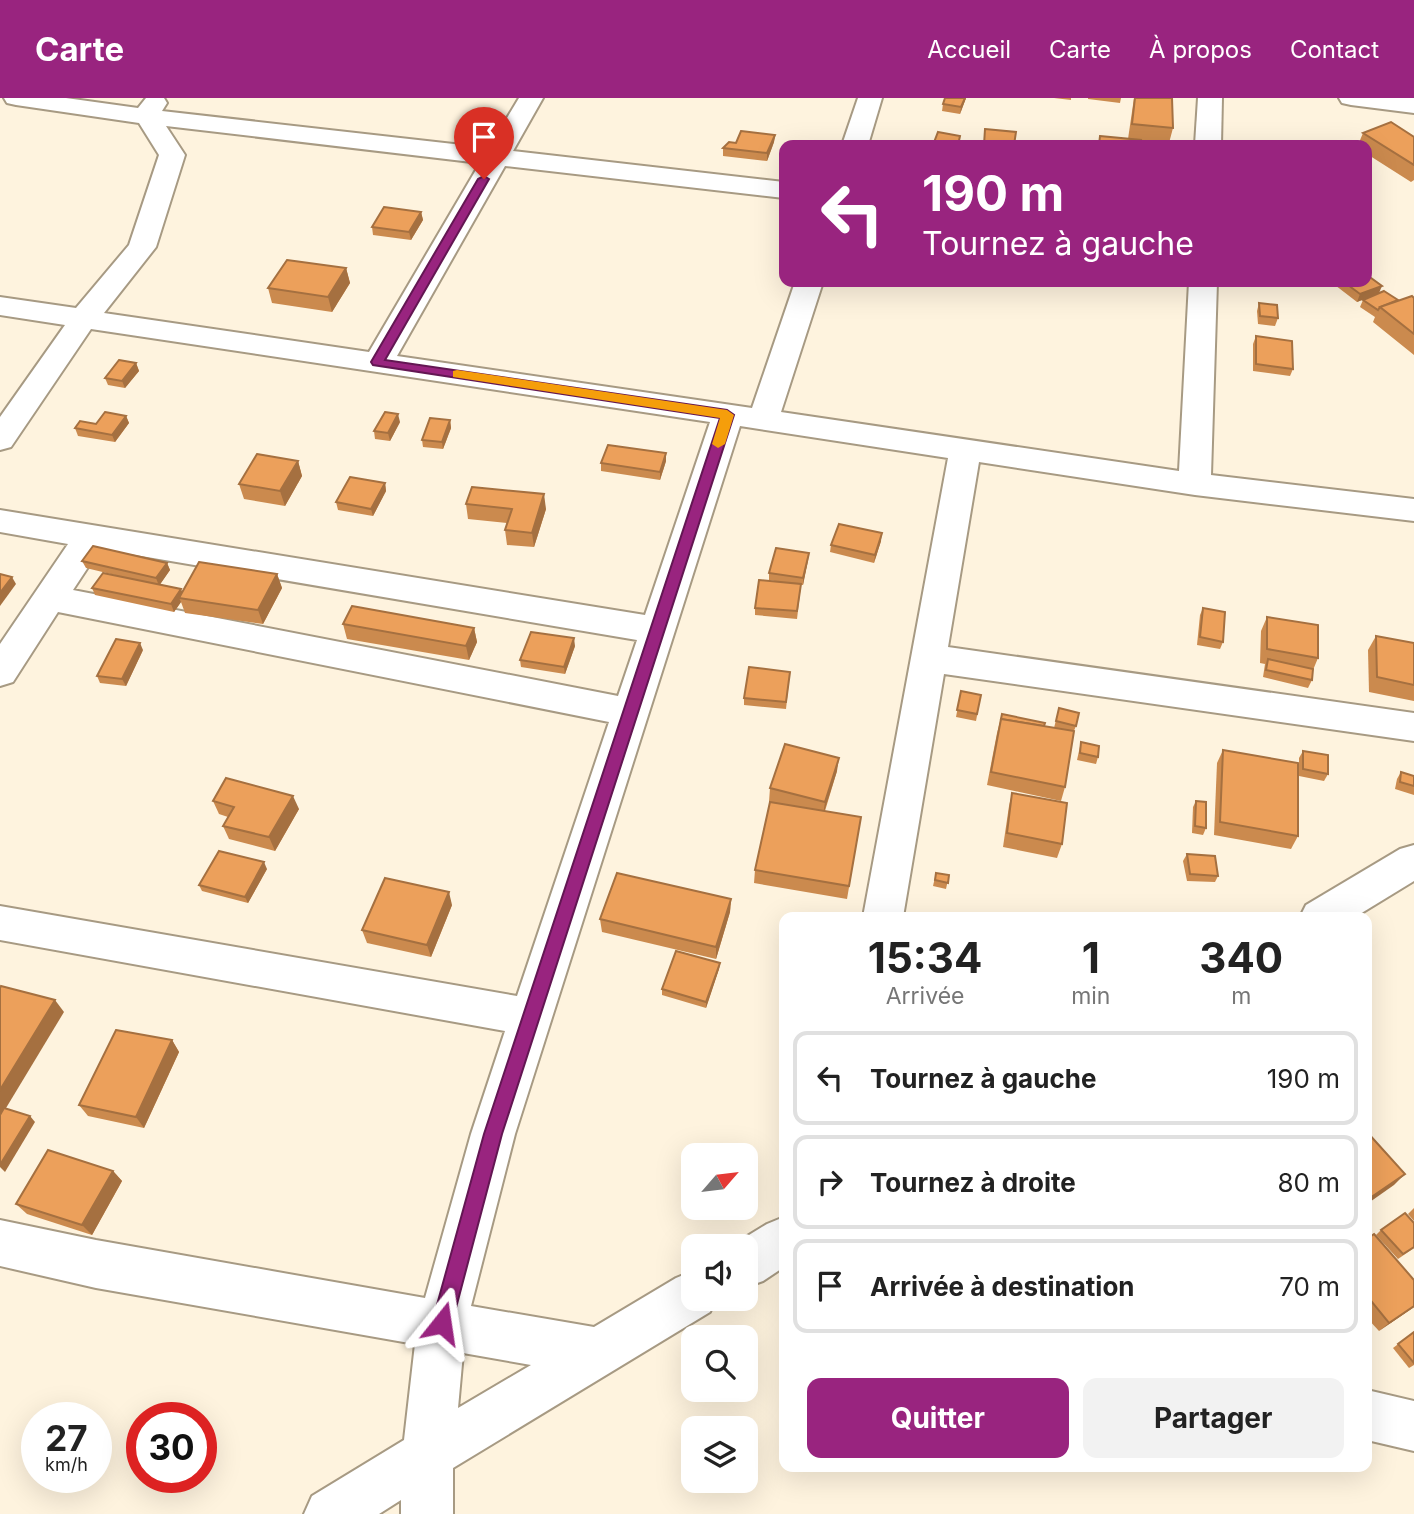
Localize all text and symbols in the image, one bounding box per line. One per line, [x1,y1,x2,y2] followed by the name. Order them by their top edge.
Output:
[35,29,124,69] text: Carte
[927,35,1011,64] text: Accueil
[1049,35,1111,64] text: Carte
[1149,35,1252,64] text: À propos
[1290,35,1379,64] text: Contact
[454,107,514,179] pin
[465,118,503,156] icon: arrive
[922,164,1064,223] text: 190 m
[807,168,898,259] icon: left
[922,224,1194,263] text: Tournez à gauche
[868,932,982,983] text: 15:34
[1082,932,1100,983] text: 1
[1199,932,1283,983] text: 340
[886,982,964,1010] text: Arrivée
[1071,982,1110,1010] text: min
[1231,982,1251,1010] text: m
[811,1059,849,1097] icon: left
[870,1063,1096,1094] text: Tournez à gauche
[1267,1063,1340,1094] text: 190 m
[681,1143,758,1220] north arrow
[681,1143,758,1493] map controls
[811,1163,849,1201] icon: right
[870,1167,1076,1198] text: Tournez à droite
[1277,1167,1340,1198] text: 80 m
[681,1234,758,1311] button: sound
[811,1267,849,1305] icon: arrive
[870,1271,1135,1302] text: Arrivée à destination
[1279,1271,1340,1302] text: 70 m
[405,1286,479,1360] position arrow
[681,1325,758,1402] button: search
[807,1378,1069,1458] button: Quitter
[1083,1378,1344,1458] button: Partager
[126,1402,217,1493] speed limit sign: 30
[681,1416,758,1493] button: layers
[45,1417,88,1459] text: 27
[45,1454,88,1475] text: km/h

